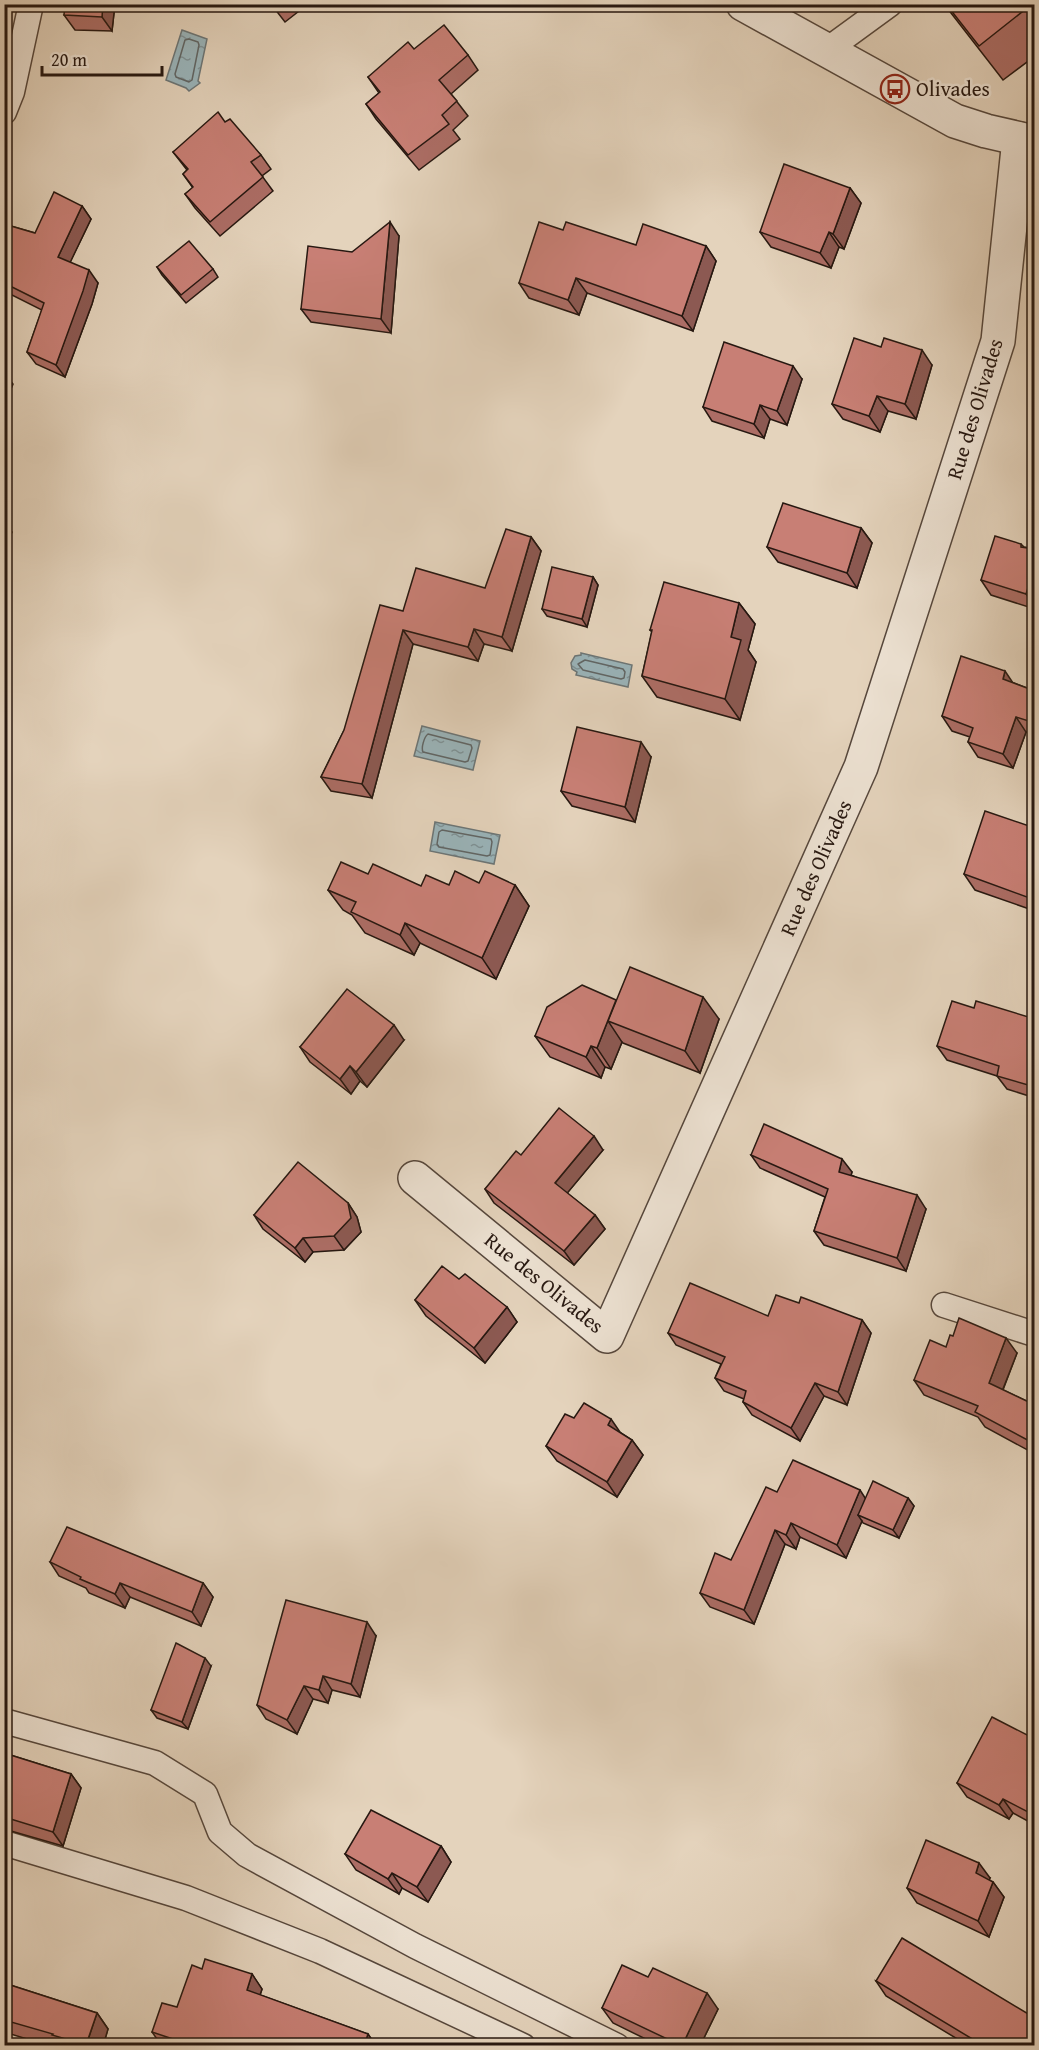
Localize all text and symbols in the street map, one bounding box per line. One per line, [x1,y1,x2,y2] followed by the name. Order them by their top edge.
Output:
[42,39,162,77] scale bar
[51,46,87,73] text: 20 m
[879,73,911,105] bus stop icon: Olivades
[916,73,990,104] place label: Olivades
[938,335,1011,483] street label: Rue des Olivades
[772,795,859,941] street label: Rue des Olivades
[478,1225,611,1341] street label: Rue des Olivades

